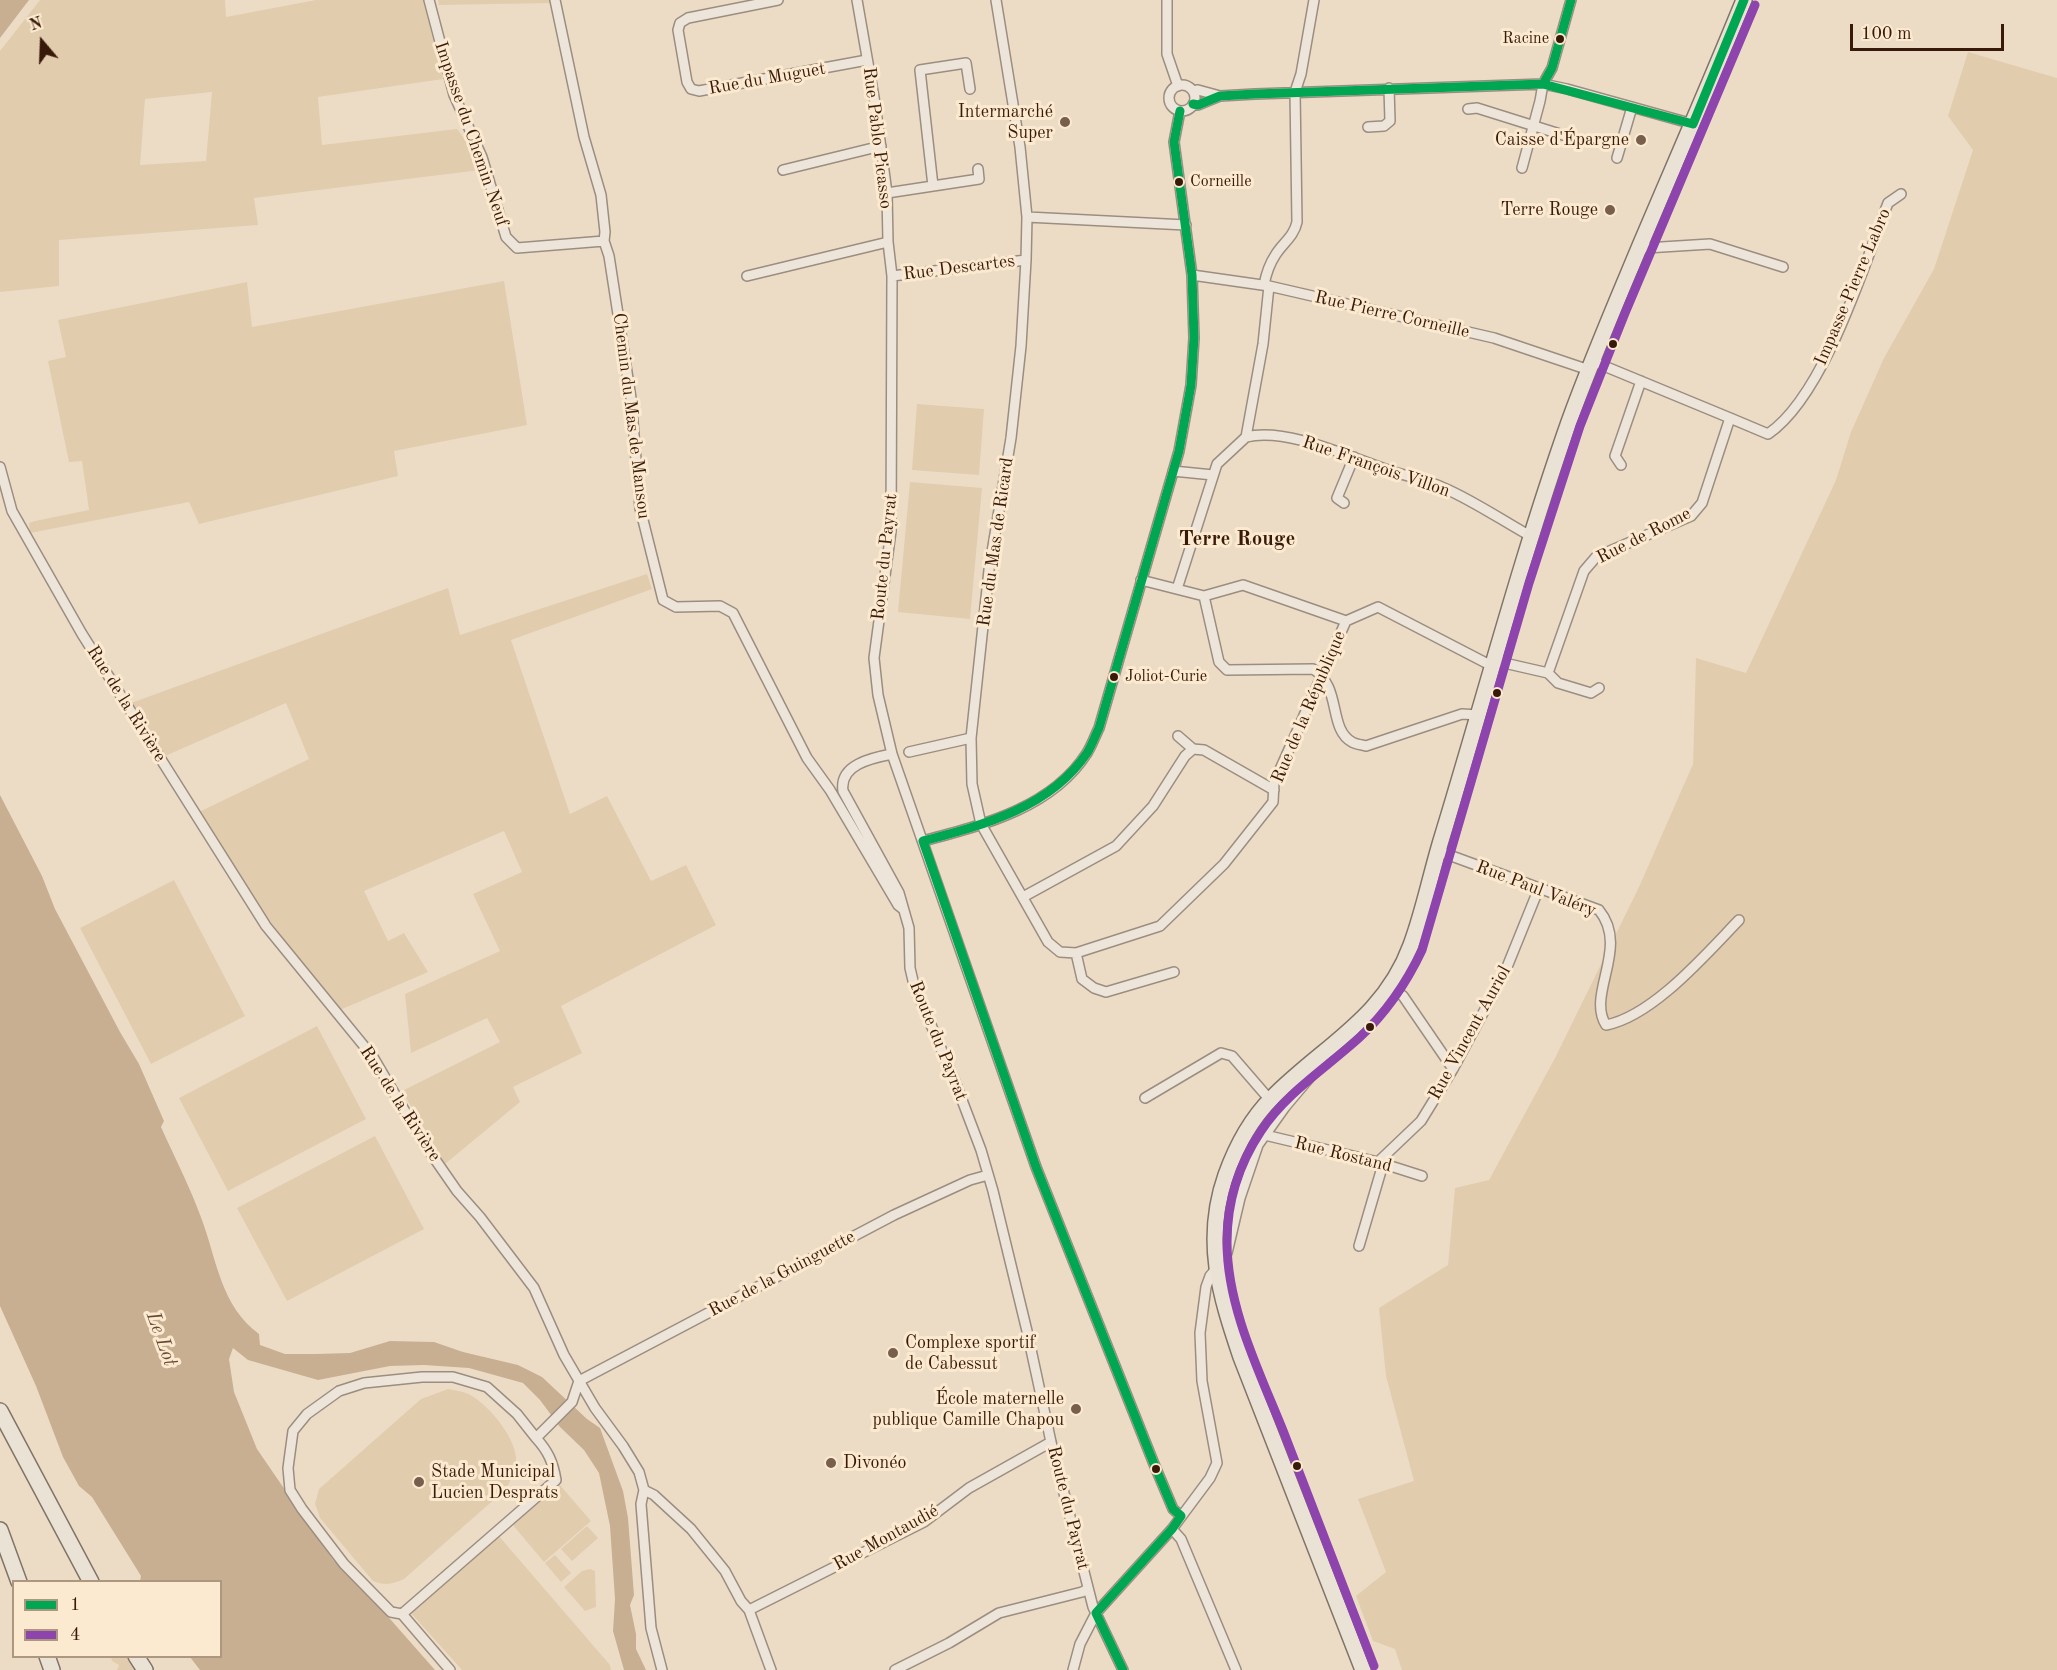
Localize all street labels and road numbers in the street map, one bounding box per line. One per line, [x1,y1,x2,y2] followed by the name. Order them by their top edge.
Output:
[429,39,513,229] street label: Impasse du Chemin Neuf
[707,58,827,100] street label: Rue du Muguet
[858,66,896,210] street label: Rue Pablo Picasso
[1810,205,1896,369] street label: Impasse Pierre Labro
[902,250,1016,286] street label: Rue Descartes
[1312,287,1472,343] street label: Rue Pierre Corneille
[608,312,654,520] street label: Chemin du Mas de Mansou
[1299,432,1453,502] street label: Rue François Villon
[973,456,1019,628] street label: Rue du Mas de Ricard
[868,493,902,621] street label: Route du Payrat
[1593,503,1695,569] street label: Rue de Rome
[1267,628,1351,786] street label: Rue de la République
[81,642,171,766] street label: Rue de la Rivière
[1473,856,1599,922] street label: Rue Paul Valéry
[1424,962,1516,1104] street label: Rue Vincent Auriol
[904,978,972,1104] street label: Route du Payrat
[355,1042,445,1166] street label: Rue de la Rivière
[1292,1132,1394,1178] street label: Rue Rostand
[705,1226,859,1322] street label: Rue de la Guinguette
[1042,1444,1094,1572] street label: Route du Payrat
[830,1500,942,1576] street label: Rue Montaudié

